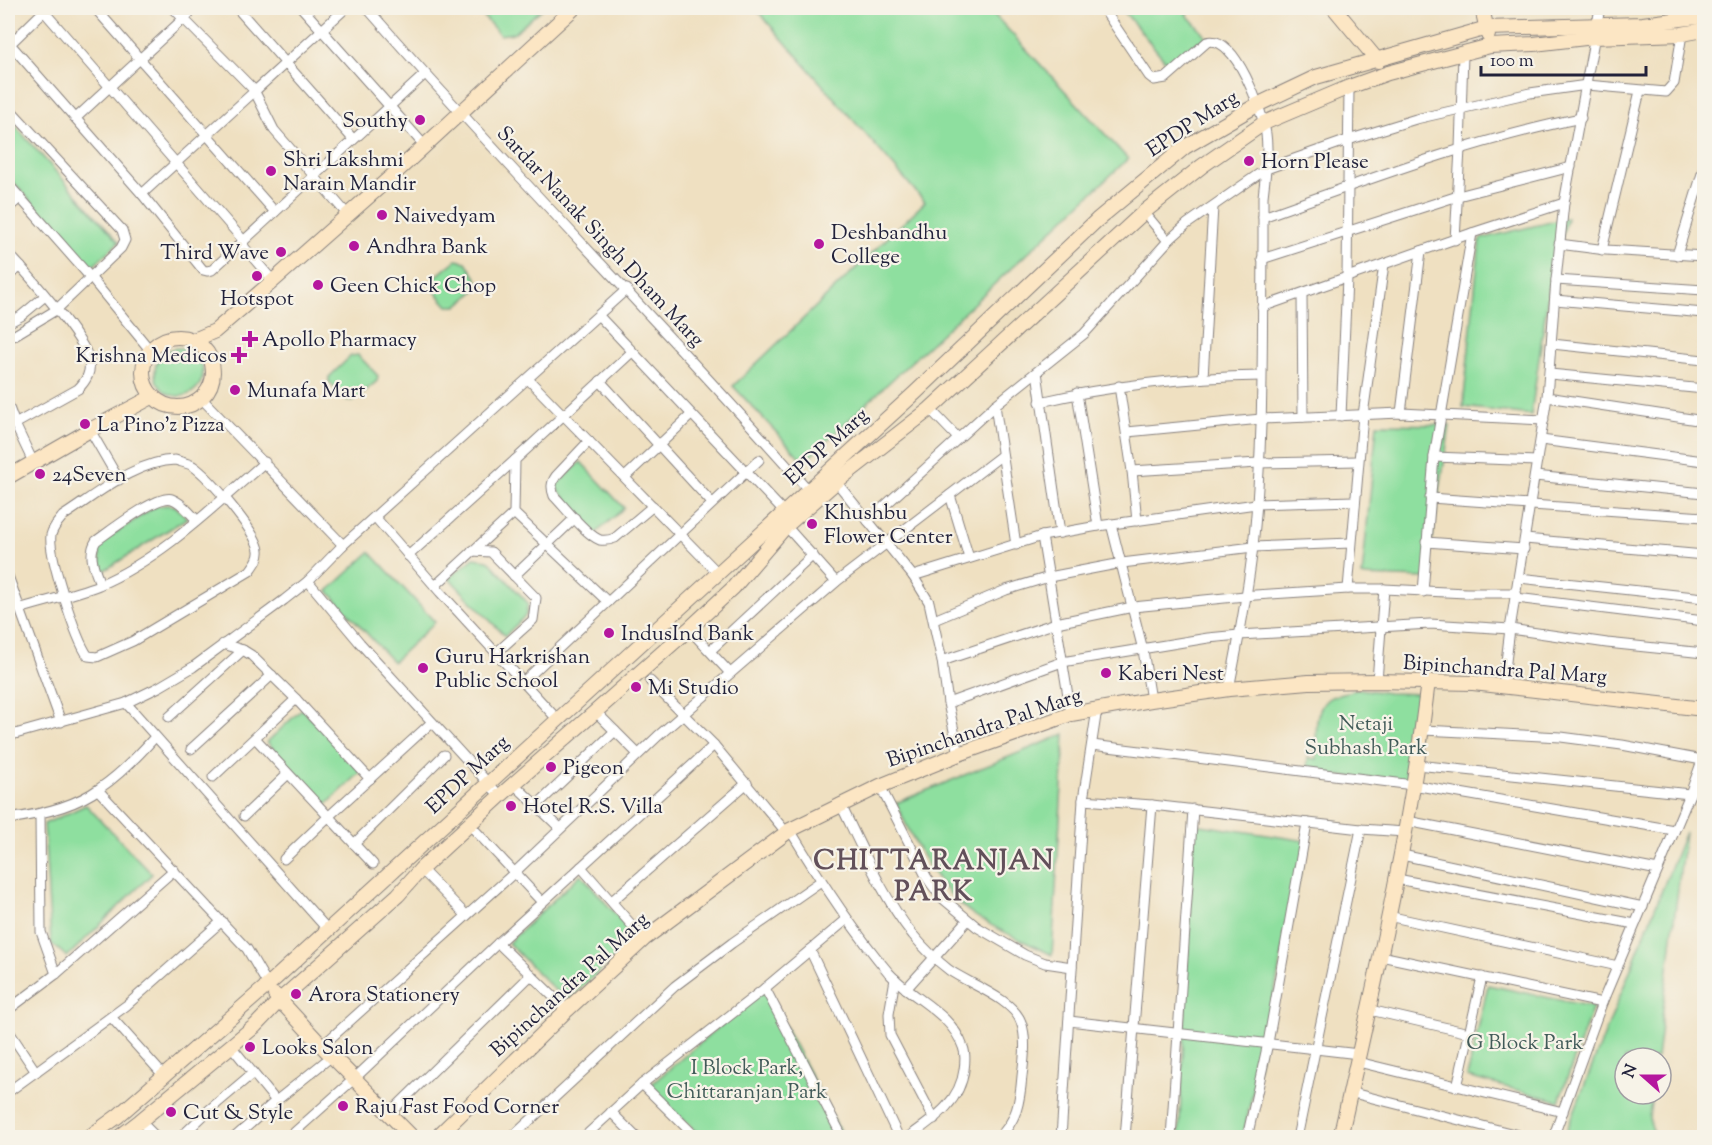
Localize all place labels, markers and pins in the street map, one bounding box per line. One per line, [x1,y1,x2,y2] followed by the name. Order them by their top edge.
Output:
[342,107,409,137] place label: Southy
[413,113,427,127] marker: Southy
[283,146,416,200] place label: Shri Lakshmi Narain Mandir
[1261,148,1369,178] place label: Horn Please
[1242,154,1256,168] marker: Horn Please
[264,164,278,178] marker: Shri Lakshmi Narain Mandir
[394,202,496,232] place label: Naivedyam
[375,208,389,222] marker: Naivedyam
[831,219,947,273] place label: Deshbandhu College
[366,233,489,263] place label: Andhra Bank
[812,237,826,251] marker: Deshbandhu College
[160,239,269,269] place label: Third Wave
[347,239,361,253] marker: Andhra Bank
[274,245,288,259] marker: Third Wave
[250,269,264,283] marker: Hotspot
[330,272,496,302] place label: Geen Chick Chop
[311,278,325,292] marker: Geen Chick Chop
[220,285,294,315] place label: Hotspot
[262,326,417,356] place label: Apollo Pharmacy
[243,332,257,346] marker: Apollo Pharmacy
[76,342,227,372] place label: Krishna Medicos
[232,348,246,362] marker: Krishna Medicos
[247,377,365,407] place label: Munafa Mart
[228,383,242,397] marker: Munafa Mart
[97,411,225,441] place label: La Pino'z Pizza
[78,417,92,431] marker: La Pino'z Pizza
[52,461,127,491] place label: 24Seven
[33,467,47,481] marker: 24Seven
[824,499,953,553] place label: Khushbu Flower Center
[805,517,819,531] marker: Khushbu Flower Center
[621,620,755,650] place label: IndusInd Bank
[602,626,616,640] marker: IndusInd Bank
[435,643,590,697] place label: Guru Harkrishan Public School
[1118,660,1224,690] place label: Kaberi Nest
[416,661,430,675] marker: Guru Harkrishan Public School
[1099,666,1113,680] marker: Kaberi Nest
[648,674,739,704] place label: Mi Studio
[629,680,643,694] marker: Mi Studio
[563,754,624,784] place label: Pigeon
[544,760,558,774] marker: Pigeon
[523,793,663,823] place label: Hotel R.S. Villa
[504,799,518,813] marker: Hotel R.S. Villa
[308,981,461,1011] place label: Arora Stationery
[289,987,303,1001] marker: Arora Stationery
[262,1034,373,1064] place label: Looks Salon
[243,1040,257,1054] marker: Looks Salon
[355,1093,559,1123] place label: Raju Fast Food Corner
[183,1099,293,1129] place label: Cut & Style
[336,1099,350,1113] marker: Raju Fast Food Corner
[164,1105,178,1119] marker: Cut & Style

